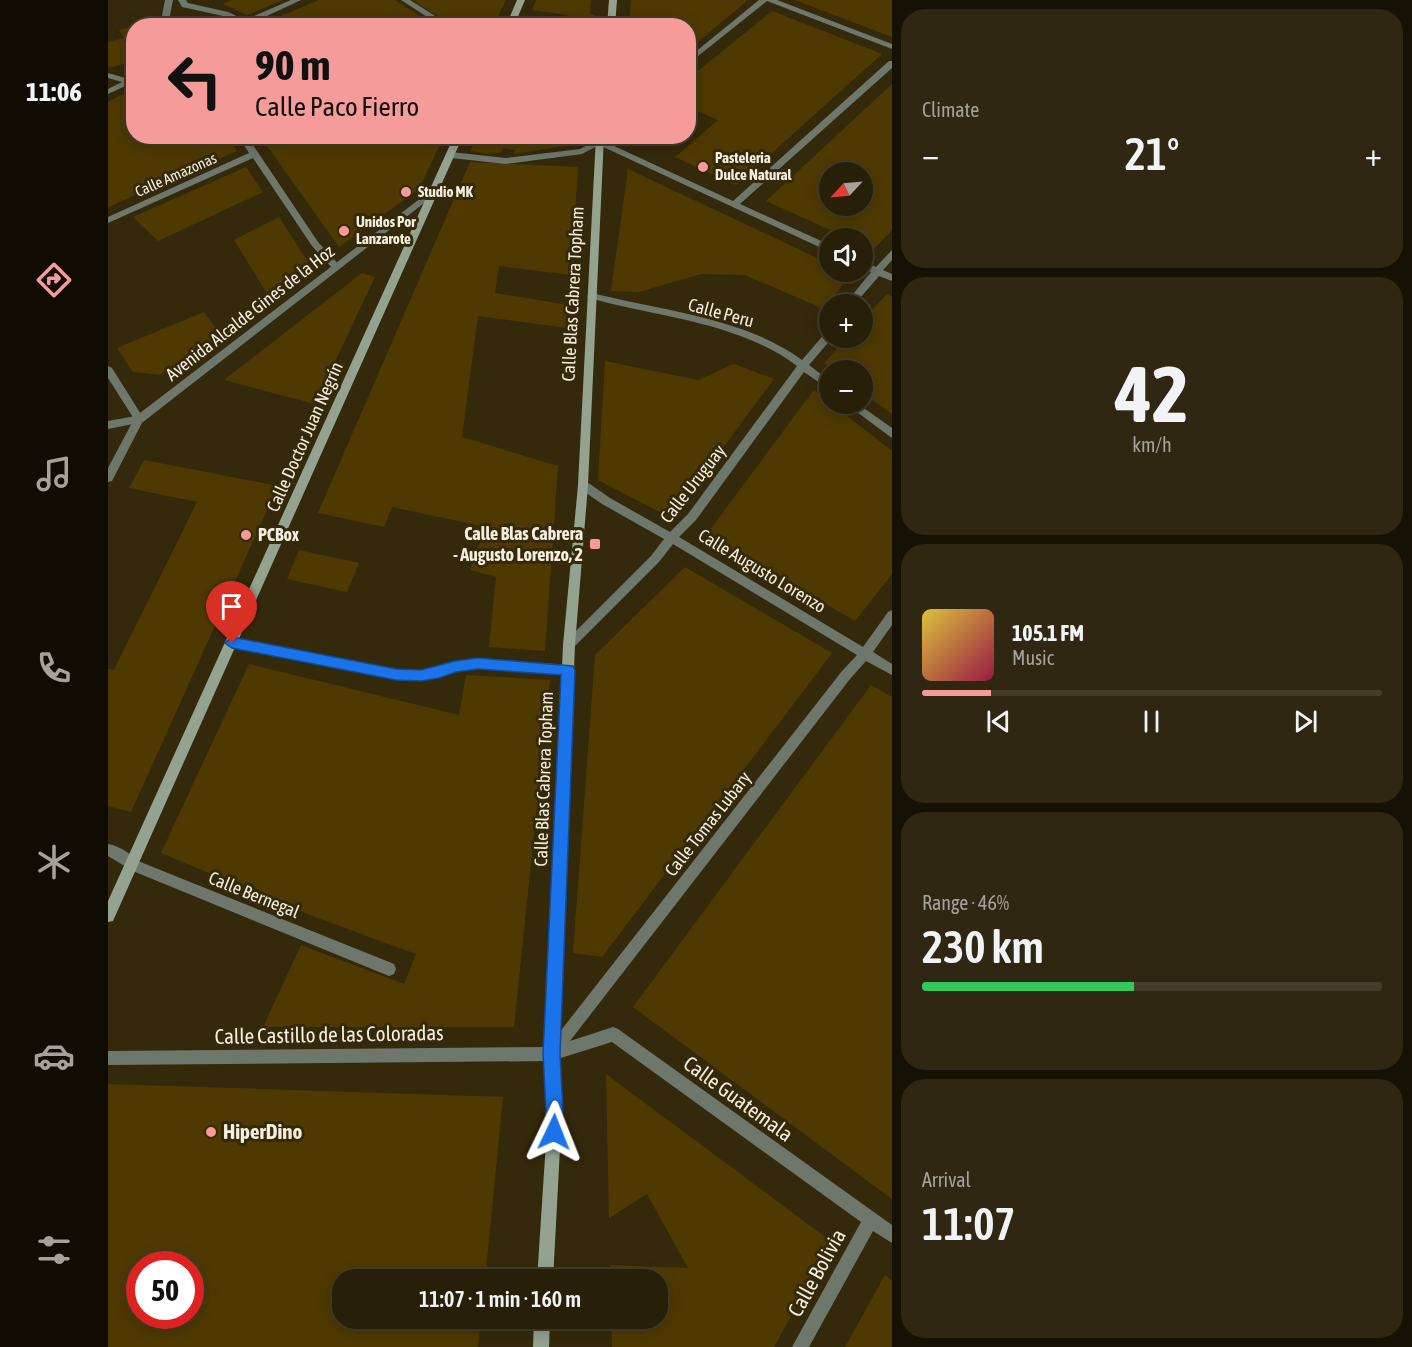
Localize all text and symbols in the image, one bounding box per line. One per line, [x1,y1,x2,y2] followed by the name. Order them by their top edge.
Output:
[255,41,330,89] text: 90 m
[156,42,234,120] icon: left
[26,76,82,107] text: 11:06
[255,91,419,122] text: Calle Paco Fierro
[922,98,979,121] text: Climate
[1125,128,1179,180] text: 21°
[922,135,939,173] text: −
[1365,135,1382,173] text: +
[132,149,219,200] street label: Calle Amazonas
[715,149,792,183] place label: Pasteleria Dulce Natural
[696,160,710,174] marker: Pasteleria Dulce Natural
[819,162,873,216] north arrow
[819,162,873,414] map controls
[418,183,474,200] place label: Studio MK
[399,185,413,199] marker: Studio MK
[557,206,588,382] street label: Calle Blas Cabrera Topham
[356,213,416,247] place label: Unidos Por Lanzarote
[337,224,351,238] marker: Unidos Por Lanzarote
[819,228,873,282] button: sound
[161,240,339,385] street label: Avenida Alcalde Gines de la Hoz
[33,259,75,301] icon: directions
[686,294,756,331] street label: Calle Peru
[819,294,873,348] button: +
[1115,349,1189,439] text: 42
[262,359,347,515] street label: Calle Doctor Juan Negrín
[819,360,873,414] button: −
[1132,433,1172,456] text: km/h
[656,440,730,527] street label: Calle Uruguay
[33,453,75,495] icon: music
[453,523,583,565] place label: Calle Blas Cabrera - Augusto Lorenzo, 2
[258,524,300,545] place label: PCBox
[695,524,830,617] street label: Calle Augusto Lorenzo
[239,528,253,542] marker: PCBox
[588,537,602,551] marker: Calle Blas Cabrera - Augusto Lorenzo, 2
[206,581,257,643] pin
[215,590,248,623] icon: arrive
[1012,620,1084,646] text: 105.1 FM
[1012,646,1054,669] text: Music
[33,647,75,689] icon: phone
[530,691,557,867] street label: Calle Blas Cabrera Topham
[982,705,1015,738] icon: previous
[1135,705,1168,738] icon: pause
[1289,705,1322,738] icon: next
[660,767,755,880] street label: Calle Tomas Lubary
[33,841,75,883] icon: climate
[206,867,303,922] street label: Calle Bernegal
[922,891,1009,914] text: Range · 46%
[922,921,1044,973] text: 230 km
[214,1020,444,1048] street label: Calle Castillo de las Coloradas
[33,1035,75,1077] icon: car
[679,1051,798,1146] street label: Calle Guatemala
[522,1100,586,1164] position arrow
[223,1119,302,1143] place label: HiperDino
[204,1125,218,1139] marker: HiperDino
[922,1168,971,1191] text: Arrival
[922,1198,1016,1250] text: 11:07
[782,1225,850,1320] street label: Calle Bolivia
[33,1229,75,1271] icon: filters
[126,1251,204,1329] speed limit sign: 50
[419,1286,581,1312] text: 11:07 · 1 min · 160 m

